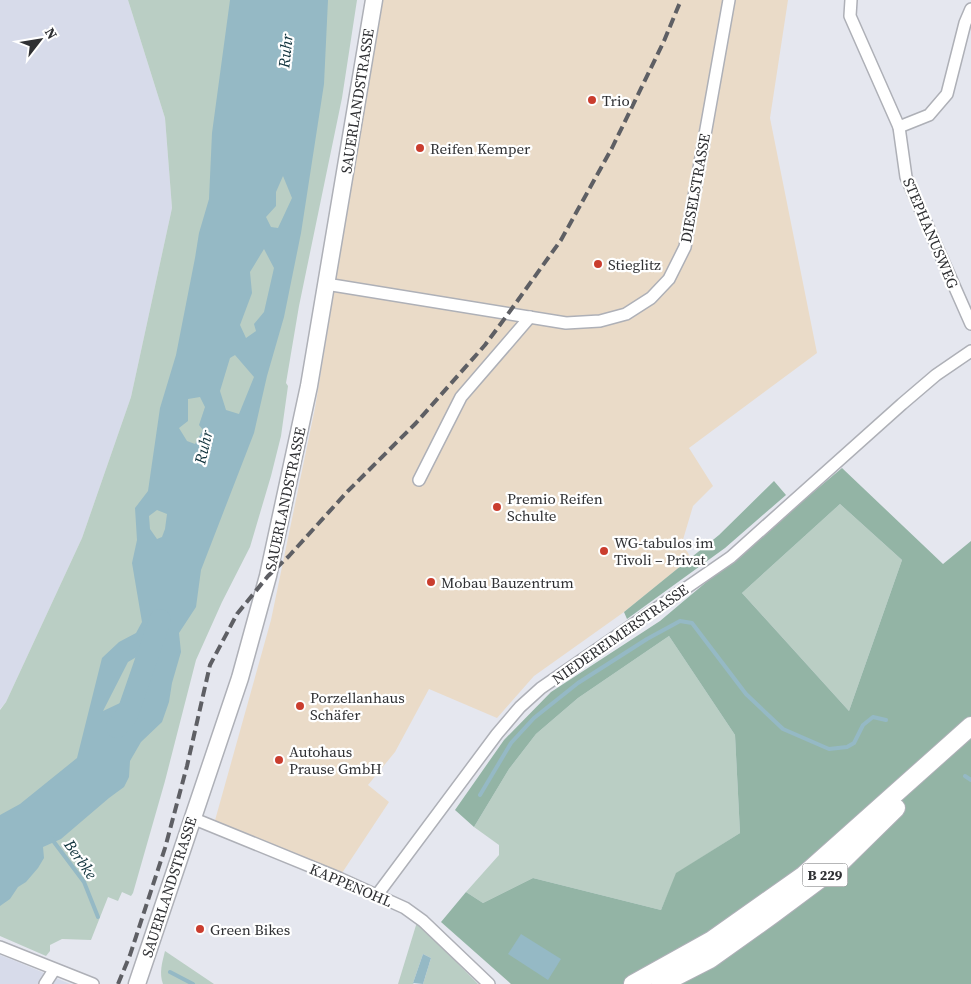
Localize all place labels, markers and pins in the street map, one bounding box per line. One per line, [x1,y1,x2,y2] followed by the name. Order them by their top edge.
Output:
[602,90,630,111] place label: Trio
[586,94,598,106] marker: Trio
[430,138,531,159] place label: Reifen Kemper
[414,142,426,154] marker: Reifen Kemper
[608,254,661,275] place label: Stieglitz
[592,258,604,270] marker: Stieglitz
[507,488,603,526] place label: Premio Reifen Schulte
[491,501,503,513] marker: Premio Reifen Schulte
[614,532,714,570] place label: WG-tabulos im Tivoli – Privat
[598,545,610,557] marker: WG-tabulos im Tivoli – Privat
[441,572,574,593] place label: Mobau Bauzentrum
[425,576,437,588] marker: Mobau Bauzentrum
[310,687,405,725] place label: Porzellanhaus Schäfer
[294,700,306,712] marker: Porzellanhaus Schäfer
[289,741,382,779] place label: Autohaus Prause GmbH
[273,754,285,766] marker: Autohaus Prause GmbH
[210,919,290,940] place label: Green Bikes
[194,923,206,935] marker: Green Bikes

